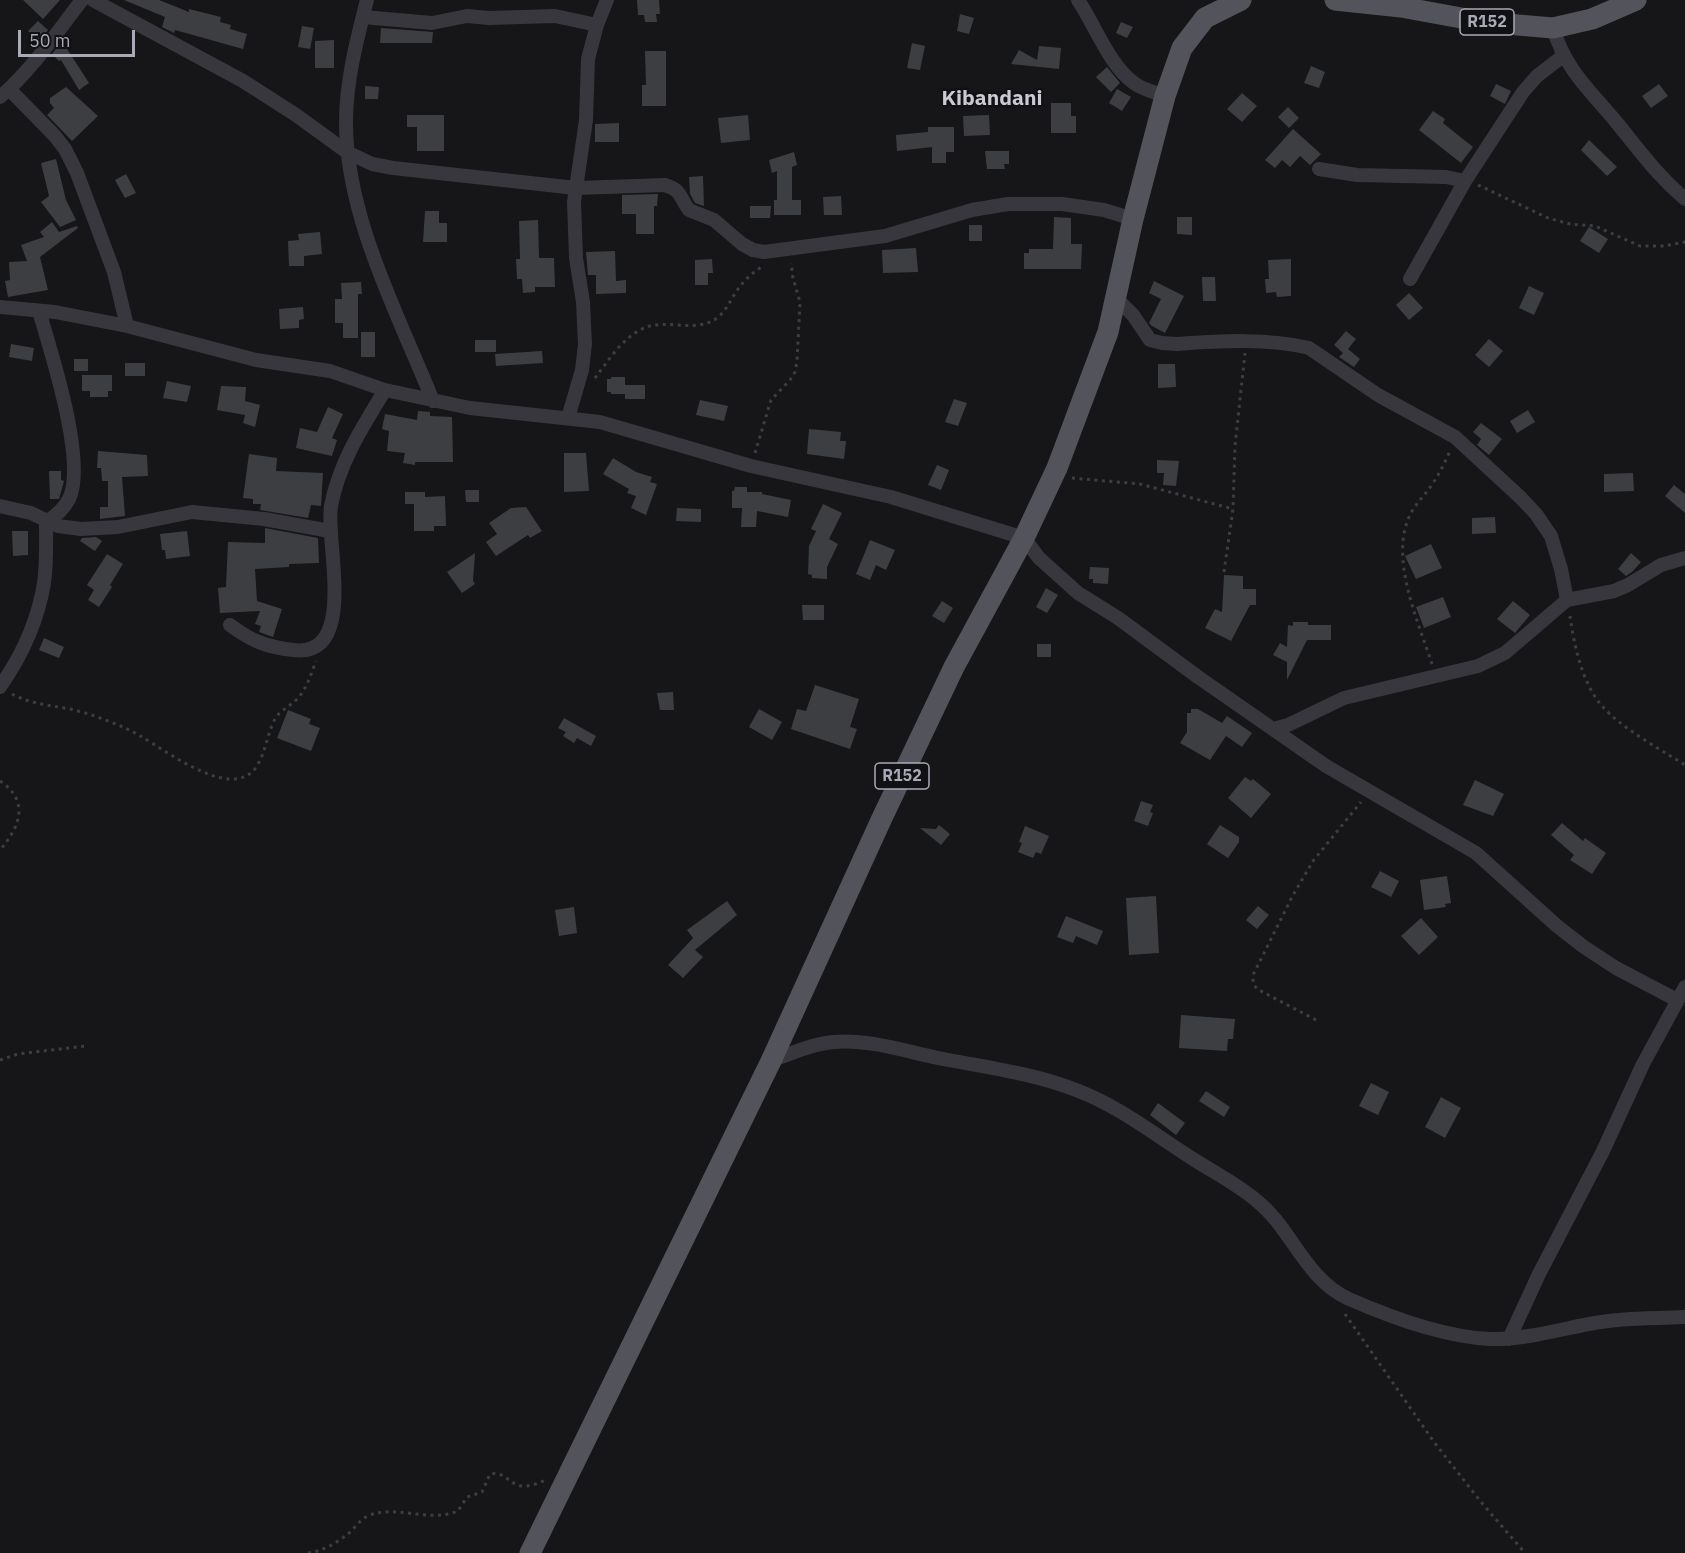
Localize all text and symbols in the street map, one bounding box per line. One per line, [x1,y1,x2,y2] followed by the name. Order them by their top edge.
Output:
[1460,9,1514,35] road number: R152
[21,18,138,56] scale bar
[29,29,71,52] text: 50 m
[941,86,1043,112] district label: Kibandani
[875,763,929,789] road number: R152

